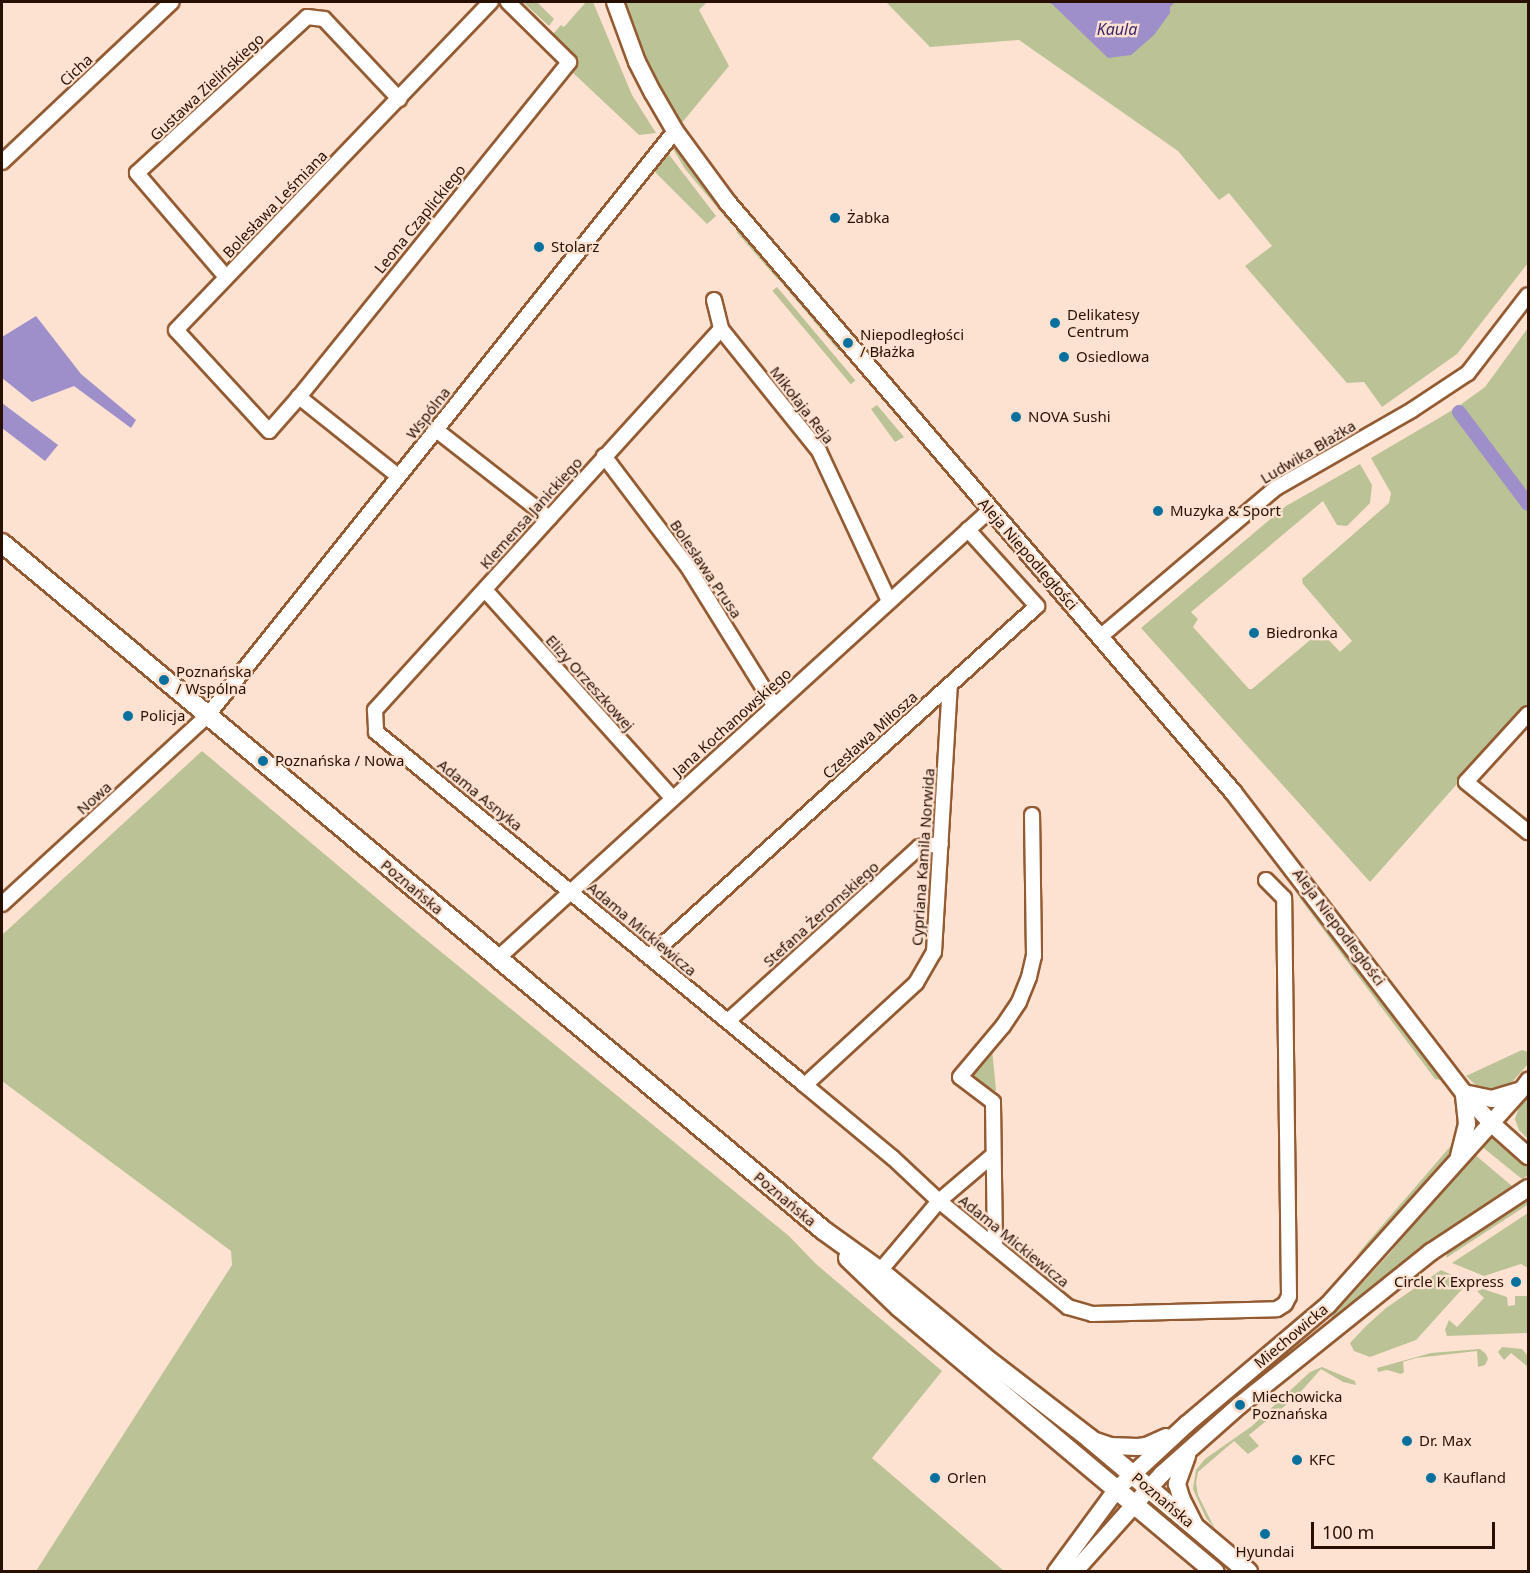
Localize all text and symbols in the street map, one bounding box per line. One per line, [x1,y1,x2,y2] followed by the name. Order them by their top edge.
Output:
[1097,19,1137,39] water label: Kaula
[146,30,268,144] street label: Gustawa Zielińskiego
[56,50,96,90] street label: Cicha
[219,147,331,261] street label: Bolesława Leśmiana
[371,161,469,277] street label: Leona Czaplickiego
[847,209,890,227] place label: Żabka
[828,211,842,225] marker: Żabka
[551,238,599,256] place label: Stolarz
[532,240,546,254] marker: Stolarz
[1067,305,1139,340] place label: Delikatesy Centrum
[1048,316,1062,330] marker: Delikatesy Centrum
[860,325,964,360] place label: Niepodległości / Błażka
[841,336,855,350] marker: Niepodległości / Błażka
[1076,348,1149,366] place label: Osiedlowa
[1057,350,1071,364] marker: Osiedlowa
[766,363,838,447] street label: Mikołaja Reja
[402,383,454,443] street label: Wspólna
[1028,408,1111,426] place label: NOVA Sushi
[1009,410,1023,424] marker: NOVA Sushi
[1257,417,1359,487] street label: Ludwika Błażka
[476,453,586,573] street label: Klemensa Janickiego
[975,494,1081,614] street label: Aleja Niepodległości
[1170,502,1281,520] place label: Muzyka & Sport
[1151,504,1165,518] marker: Muzyka & Sport
[666,516,746,622] street label: Bolesława Prusa
[1266,624,1338,642] place label: Biedronka
[1247,626,1261,640] marker: Biedronka
[542,631,638,735] street label: Elizy Orzeszkowej
[176,662,252,697] place label: Poznańska / Wspólna
[669,664,795,780] street label: Jana Kochanowskiego
[157,673,171,687] marker: Poznańska / Wspólna
[819,688,921,782] street label: Czesława Miłosza
[140,707,185,725] place label: Policja
[121,709,135,723] marker: Policja
[275,752,404,770] place label: Poznańska / Nowa
[256,754,270,768] marker: Poznańska / Nowa
[434,755,526,835] street label: Adama Asnyka
[908,768,938,946] street label: Cypriana Kamila Norwida
[73,778,115,818] street label: Nowa
[377,856,447,918] street label: Poznańska
[760,857,882,971] street label: Stefana Żeromskiego
[1289,865,1389,989] street label: Aleja Niepodległości
[584,878,700,980] street label: Adama Mickiewicza
[750,1168,820,1230] street label: Poznańska
[955,1191,1073,1291] street label: Adama Mickiewicza
[1394,1273,1504,1291] place label: Circle K Express
[1509,1275,1523,1289] marker: Circle K Express
[1251,1300,1331,1372] street label: Miechowicka
[1252,1387,1342,1422] place label: Miechowicka Poznańska
[1233,1398,1247,1412] marker: Miechowicka Poznańska
[1419,1432,1472,1450] place label: Dr. Max
[1400,1434,1414,1448] marker: Dr. Max
[1309,1451,1336,1469] place label: KFC
[1290,1453,1304,1467] marker: KFC
[947,1469,987,1487] place label: Orlen
[1128,1469,1198,1531] street label: Poznańska
[1443,1469,1506,1487] place label: Kaufland
[928,1471,942,1485] marker: Orlen
[1424,1471,1438,1485] marker: Kaufland
[1314,1510,1498,1548] scale bar
[1322,1520,1374,1544] text: 100 m
[1258,1527,1272,1541] marker: Hyundai
[1236,1543,1294,1561] place label: Hyundai

